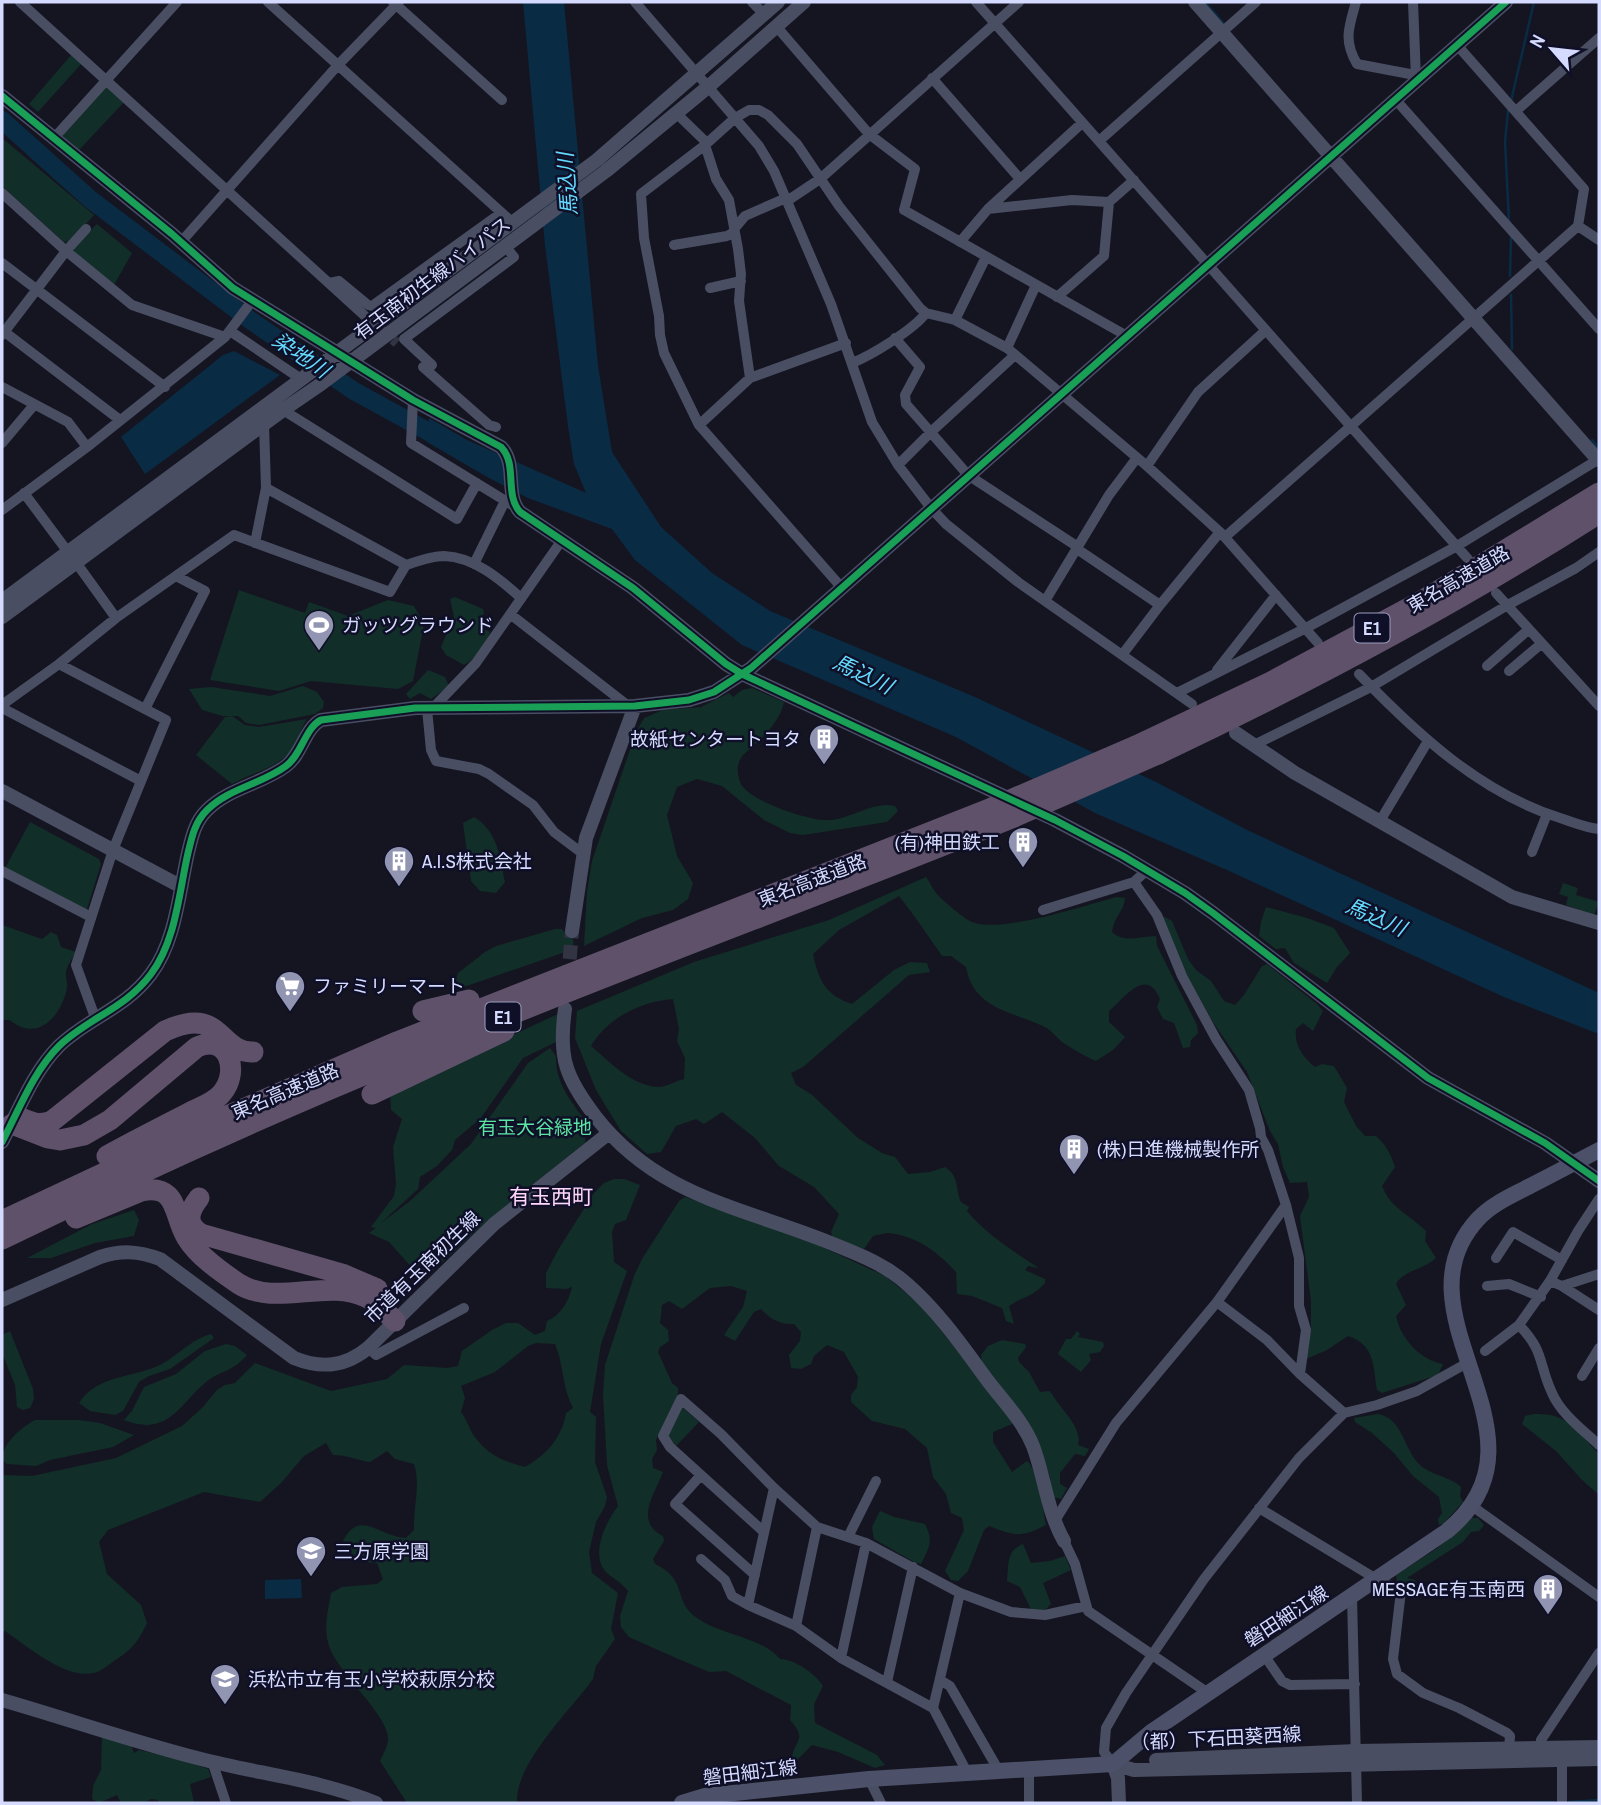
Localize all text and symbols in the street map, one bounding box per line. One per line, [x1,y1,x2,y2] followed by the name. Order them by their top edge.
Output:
[1517,14,1587,84] north arrow
[1523,30,1551,52] text: N
[550,150,584,216] water label: 馬込川
[348,211,516,345] street label: 有玉南初生線バイパス
[267,325,337,386] water label: 染地川
[1402,539,1514,619] street label: 東名高速道路
[302,608,336,652] sports icon: ガッツグラウンド
[342,612,494,638] place label: ガッツグラウンド
[1354,614,1390,642] road number: E1
[828,647,899,702] water label: 馬込川
[807,722,841,766] building icon: 故紙センタートヨタ
[630,726,801,752] place label: 故紙センタートヨタ
[1006,825,1040,869] building icon: (有)神田鉄工
[895,829,1000,855] place label: (有)神田鉄工
[382,844,416,888] building icon: A.I.S株式会社
[754,847,870,913] street label: 東名高速道路
[421,848,532,874] place label: A.I.S株式会社
[1341,891,1413,944] water label: 馬込川
[273,969,307,1013] supermarket icon: ファミリーマート
[313,973,465,999] place label: ファミリーマート
[486,1002,520,1032] road number: E1
[227,1057,343,1125] street label: 東名高速道路
[478,1114,592,1140] park label: 有玉大谷緑地
[1057,1132,1091,1176] building icon: (株)日進機械製作所
[1097,1136,1259,1162] place label: (株)日進機械製作所
[509,1182,593,1211] district label: 有玉西町
[358,1205,486,1329] street label: 市道有玉南初生線
[294,1534,328,1578] school or university icon: 三方原学園
[334,1538,429,1564] place label: 三方原学園
[1531,1572,1565,1616] building icon: MESSAGE有玉南西
[1372,1576,1525,1602] place label: MESSAGE有玉南西
[1239,1579,1333,1653] street label: 磐田細江線
[208,1662,242,1706] school or university icon: 浜松市立有玉小学校萩原分校
[248,1666,495,1692] place label: 浜松市立有玉小学校萩原分校
[1130,1721,1302,1755] street label: （都）下石田葵西線
[701,1753,799,1791] street label: 磐田細江線

